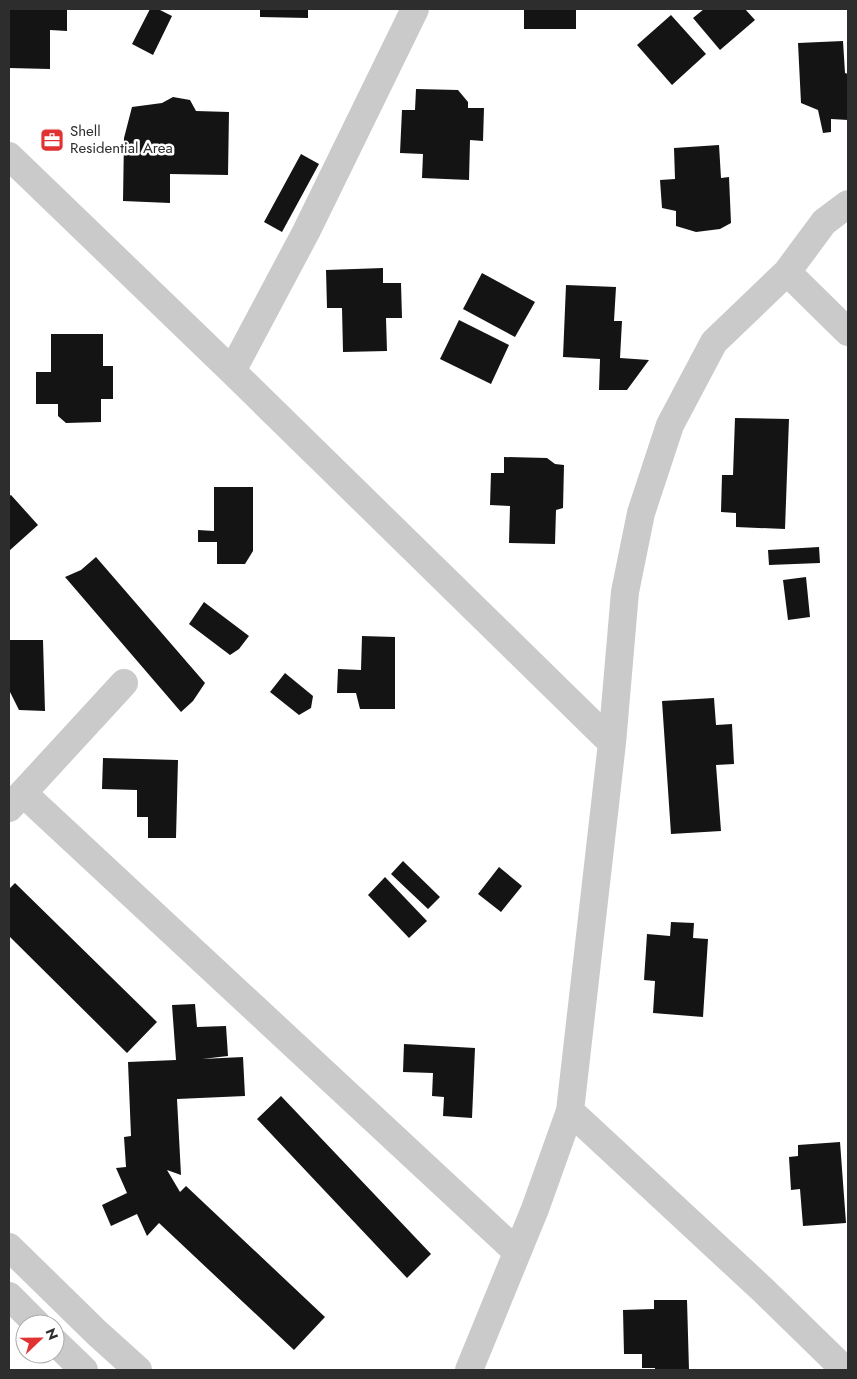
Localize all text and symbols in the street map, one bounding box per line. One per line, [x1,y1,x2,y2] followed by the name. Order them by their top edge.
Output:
[70,120,173,159] place label: Shell Residential Area
[39,127,65,153] office icon: Shell Residential Area
[15,1314,65,1364] north arrow
[41,1325,63,1343] text: N

